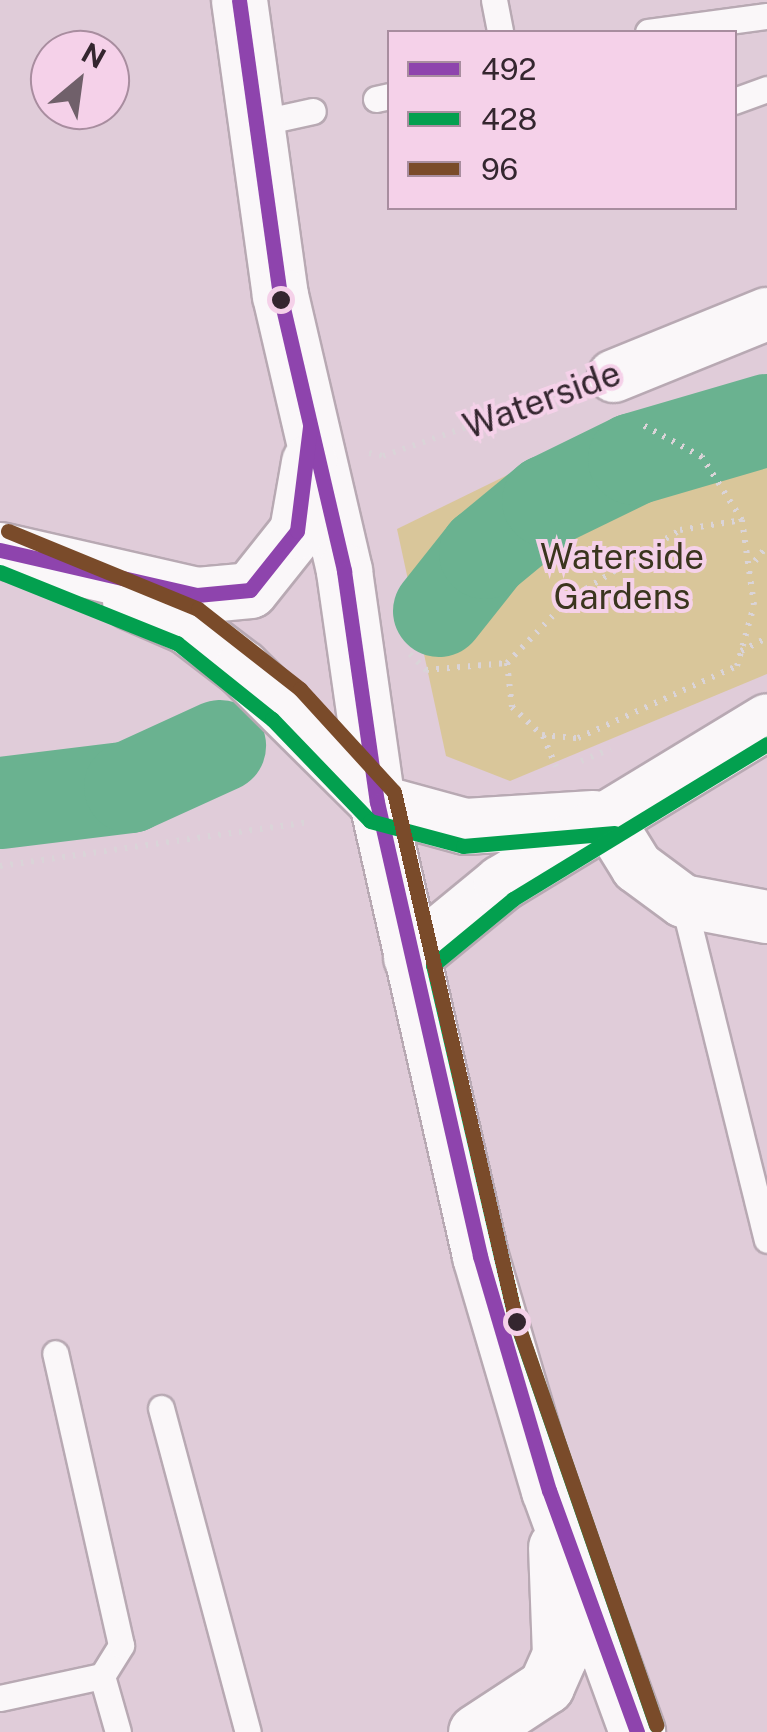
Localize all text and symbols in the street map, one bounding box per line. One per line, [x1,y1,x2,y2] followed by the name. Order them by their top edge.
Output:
[30,30,130,130] north arrow
[387,30,737,210] legend
[76,35,111,75] text: N
[481,51,536,87] text: 492
[481,101,537,137] text: 428
[481,151,518,187] text: 96
[271,290,291,310] unlabelled marker
[458,352,626,448] street label: Waterside
[540,536,704,618] park label: Waterside Gardens
[507,1312,527,1332] unlabelled marker

